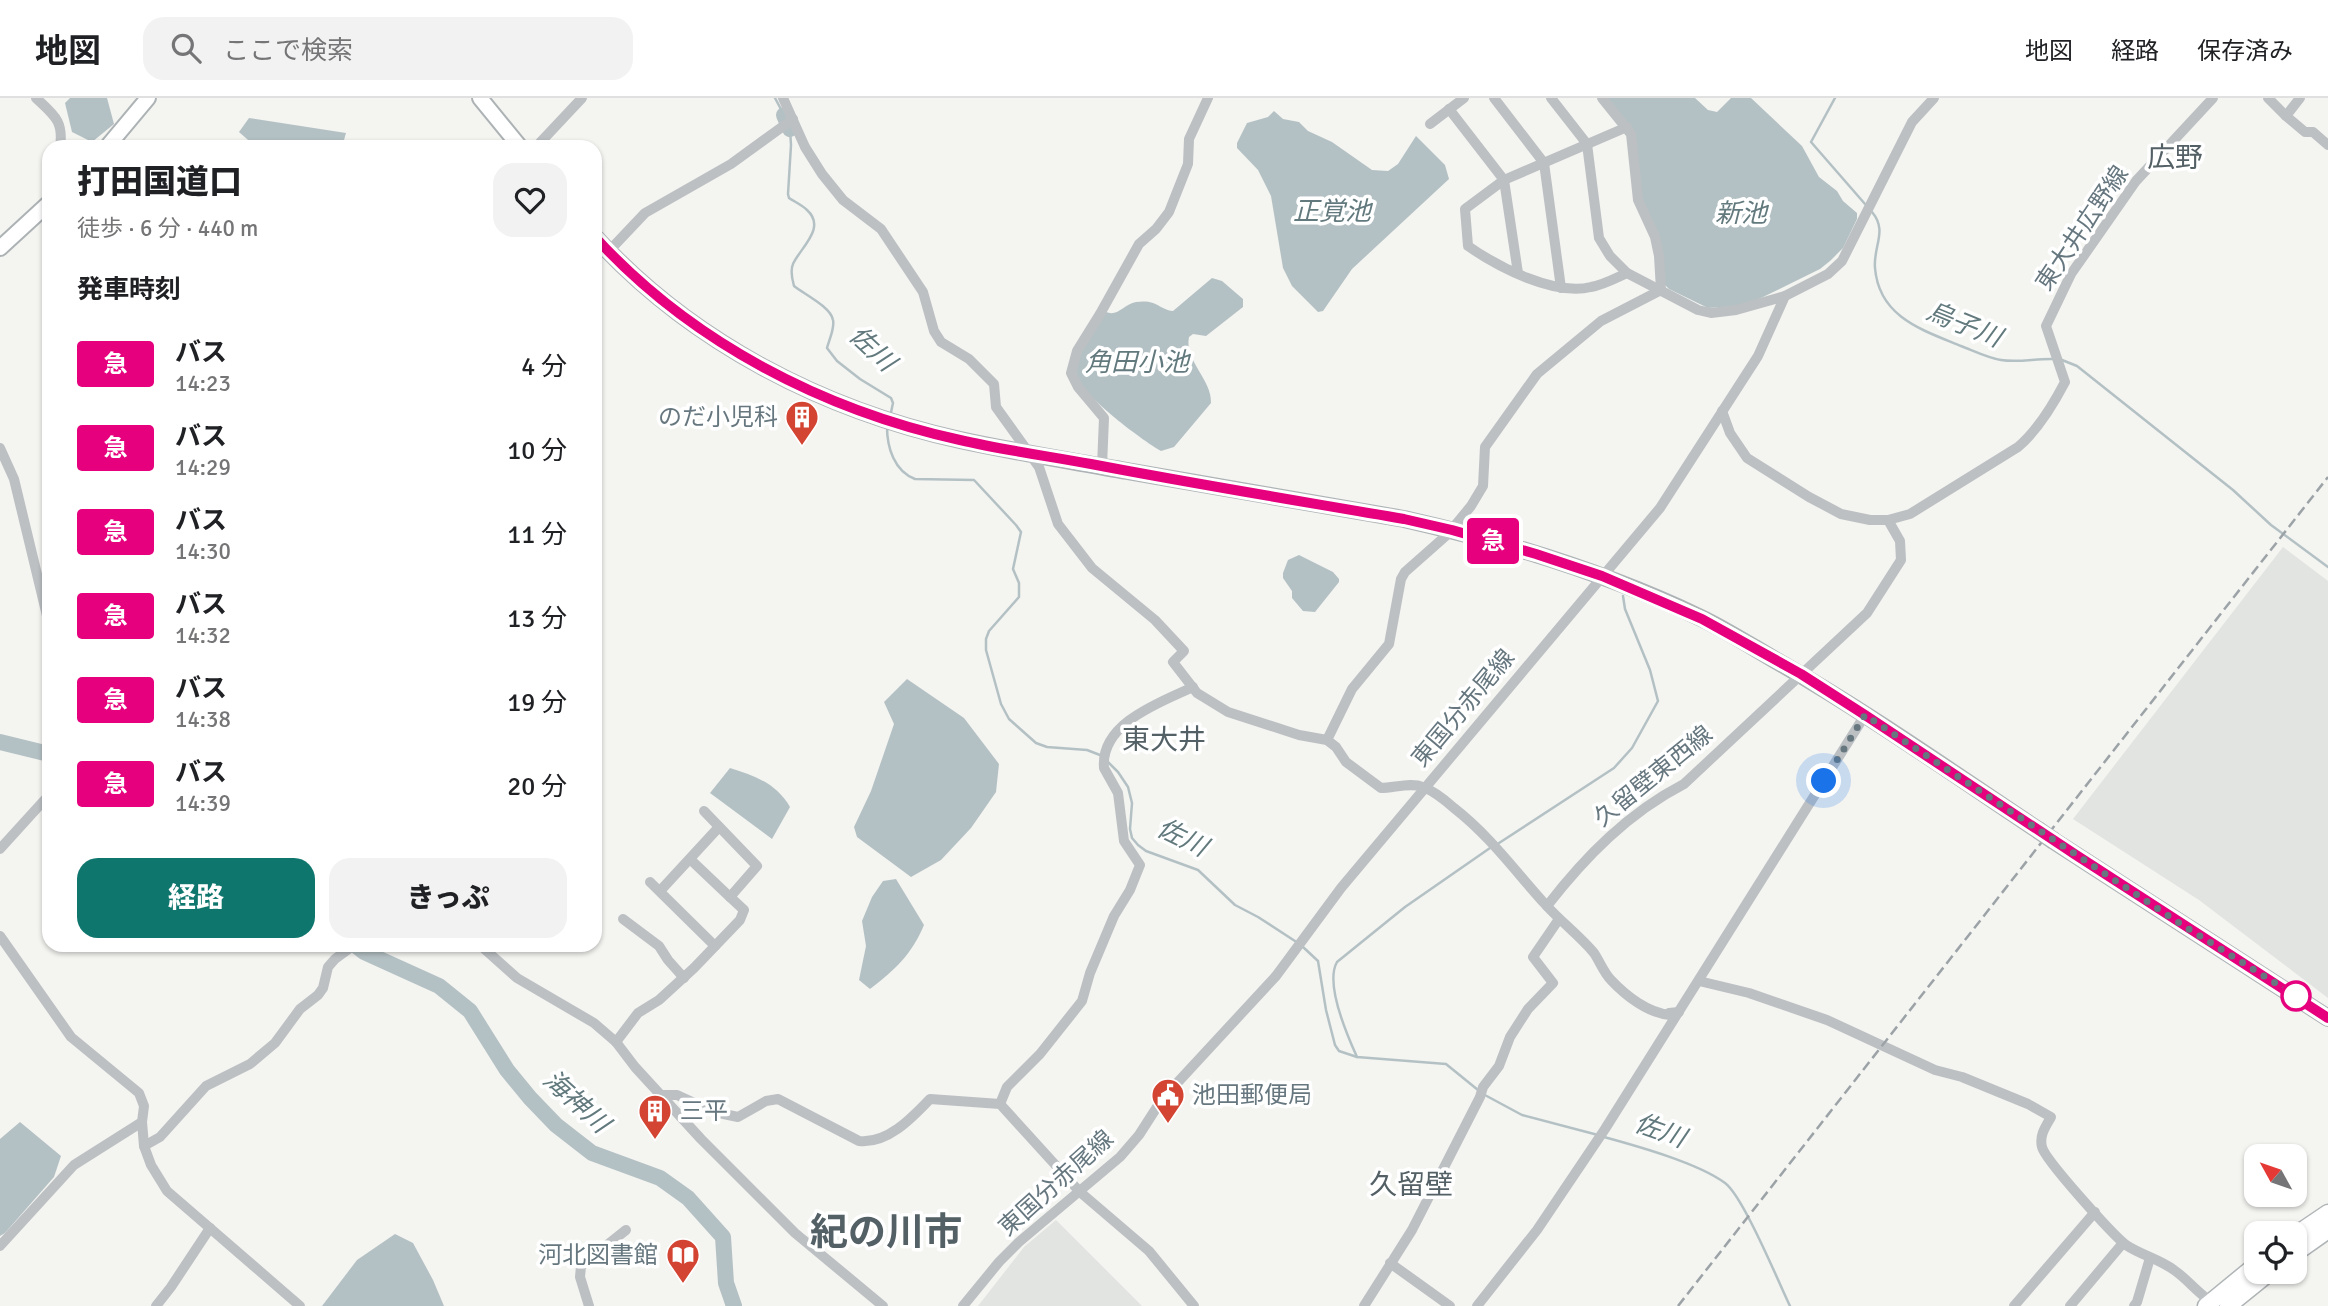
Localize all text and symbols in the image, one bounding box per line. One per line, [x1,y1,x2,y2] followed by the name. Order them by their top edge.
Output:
[143,17,633,80] search box
[167,29,205,67] icon: search
[35,31,101,72] text: 地図
[223,35,353,67] text: ここで検索
[2025,36,2073,66] text: 地図
[2111,36,2159,66] text: 経路
[2197,36,2293,66] text: 保存済み
[2147,141,2203,175] district label: 広野
[2029,160,2135,296] street label: 東大井広野線
[77,162,242,203] text: 打田国道口
[493,163,567,237] button: heart
[1293,196,1374,228] water label: 正覚池
[1715,198,1770,230] water label: 新池
[77,214,258,243] text: 徒歩 · 6 分 · 440 m
[77,274,181,306] text: 発車時刻
[1922,296,2009,356] water label: 烏子川
[842,320,904,380] water label: 佐川
[175,337,227,369] text: バス
[1085,347,1192,379] water label: 角田小池
[104,349,128,379] text: 急
[521,351,567,383] text: 4 分
[175,369,231,398] text: 14:23
[783,398,821,447] building icon: のだ小児科
[658,402,778,432] place label: のだ小児科
[175,421,227,453] text: バス
[104,433,128,463] text: 急
[507,435,567,467] text: 10 分
[175,453,231,482] text: 14:29
[175,505,227,537] text: バス
[104,517,128,547] text: 急
[1470,518,1516,564] line badge: 急
[507,519,567,551] text: 11 分
[1481,526,1505,556] text: 急
[175,537,231,566] text: 14:30
[175,589,227,621] text: バス
[104,601,128,631] text: 急
[507,603,567,635] text: 13 分
[175,621,231,650] text: 14:32
[1405,643,1521,773] street label: 東国分赤尾線
[175,673,227,705] text: バス
[104,685,128,715] text: 急
[507,687,567,719] text: 19 分
[175,705,231,734] text: 14:38
[1588,719,1718,833] street label: 久留壁東西線
[1122,723,1206,757] district label: 東大井
[175,757,227,789] text: バス
[1806,763,1841,798] your location
[104,769,128,799] text: 急
[507,771,567,803] text: 20 分
[175,789,231,818] text: 14:39
[1152,812,1215,865] water label: 佐川
[77,858,315,938] button: 経路
[329,858,567,938] button: きっぷ
[2281,981,2311,1011] unlabelled marker
[536,1064,618,1142] water label: 海神川
[1149,1076,1187,1125] public building icon: 池田郵便局
[1192,1080,1312,1110] place label: 池田郵便局
[636,1092,674,1141] building icon: 三平
[680,1096,728,1126] place label: 三平
[1630,1107,1693,1156] water label: 佐川
[992,1124,1120,1242] street label: 東国分赤尾線
[2244,1144,2306,1208] north arrow
[2244,1144,2307,1284] map controls
[1369,1168,1453,1202] district label: 久留壁
[810,1209,962,1256] district label: 紀の川市
[2244,1221,2307,1284] button: locate
[664,1236,702,1285] library icon: 河北図書館
[538,1240,658,1270] place label: 河北図書館

